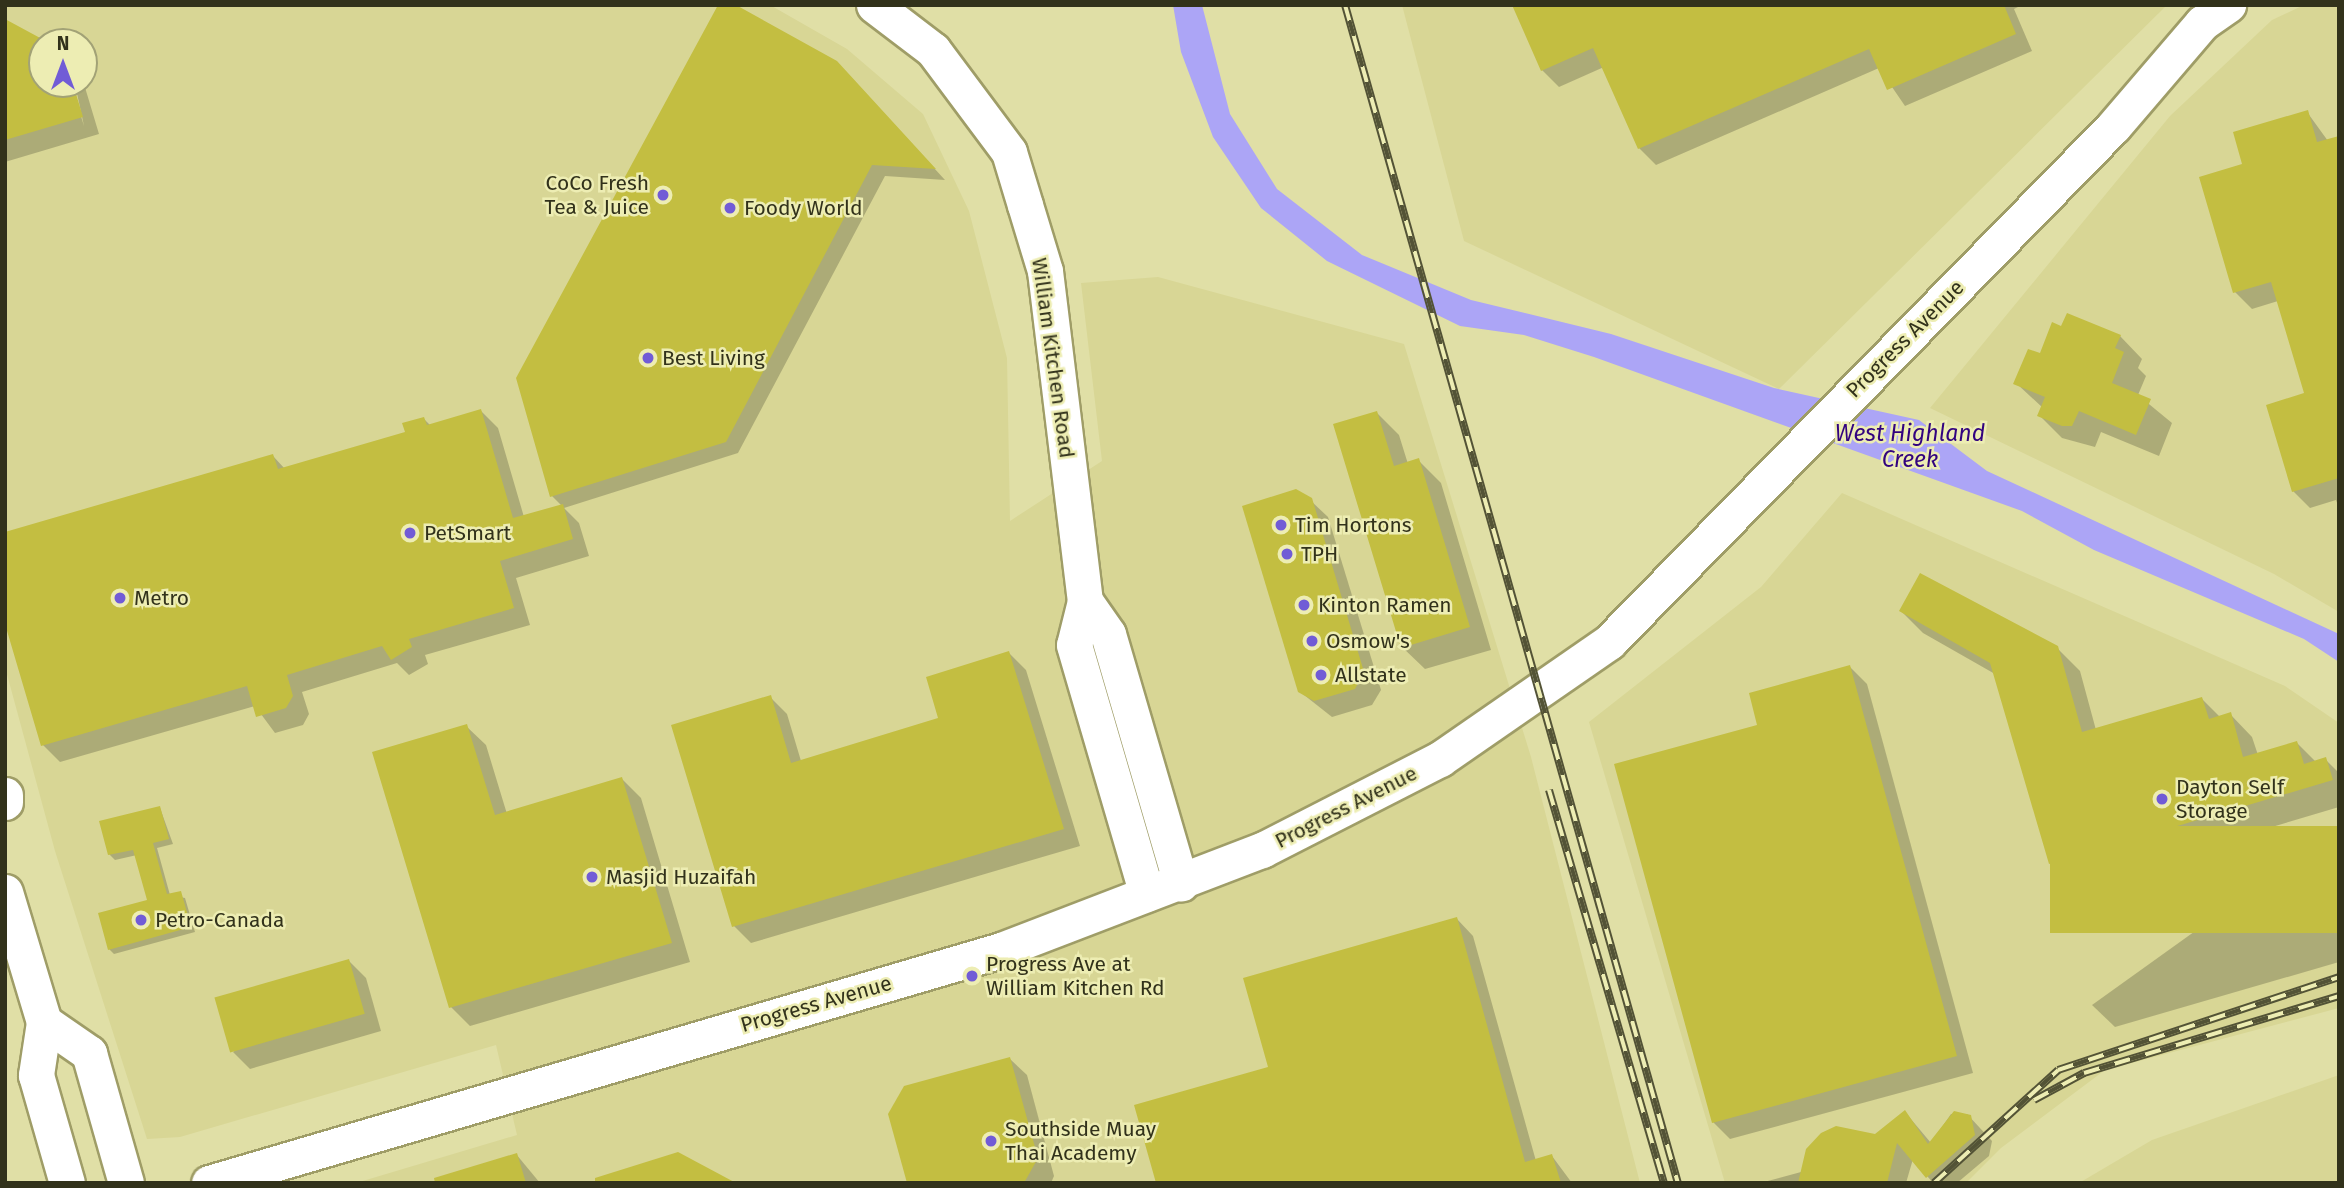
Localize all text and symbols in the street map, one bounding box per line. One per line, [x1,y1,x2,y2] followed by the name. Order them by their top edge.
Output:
[28,28,98,98] north arrow
[57,32,69,55] text: N
[545,170,649,220] place label: CoCo Fresh Tea & Juice
[655,187,671,203] marker: CoCo Fresh Tea & Juice
[744,195,863,221] place label: Foody World
[722,200,738,216] marker: Foody World
[1026,256,1080,460] street label: William Kitchen Road
[1841,275,1969,403] street label: Progress Avenue
[662,345,765,371] place label: Best Living
[640,350,656,366] marker: Best Living
[1835,419,1985,473] water label: West Highland Creek
[1295,512,1412,538] place label: Tim Hortons
[1273,517,1289,533] marker: Tim Hortons
[424,520,511,546] place label: PetSmart
[402,525,418,541] marker: PetSmart
[1301,541,1338,567] place label: TPH
[1279,546,1295,562] marker: TPH
[134,585,189,611] place label: Metro
[112,590,128,606] marker: Metro
[1318,592,1452,618] place label: Kinton Ramen
[1296,597,1312,613] marker: Kinton Ramen
[1326,628,1410,654] place label: Osmow's
[1304,633,1320,649] marker: Osmow's
[1335,662,1407,688] place label: Allstate
[1313,667,1329,683] marker: Allstate
[1271,760,1421,854] street label: Progress Avenue
[2176,774,2284,824] place label: Dayton Self Storage
[2154,791,2170,807] marker: Dayton Self Storage
[606,864,756,890] place label: Masjid Huzaifah
[584,869,600,885] marker: Masjid Huzaifah
[155,907,284,933] place label: Petro-Canada
[133,912,149,928] marker: Petro-Canada
[986,951,1165,1001] place label: Progress Ave at William Kitchen Rd
[964,968,980,984] marker: Progress Ave at William Kitchen Rd
[738,970,894,1038] street label: Progress Avenue
[1005,1116,1156,1166] place label: Southside Muay Thai Academy
[983,1133,999,1149] marker: Southside Muay Thai Academy

